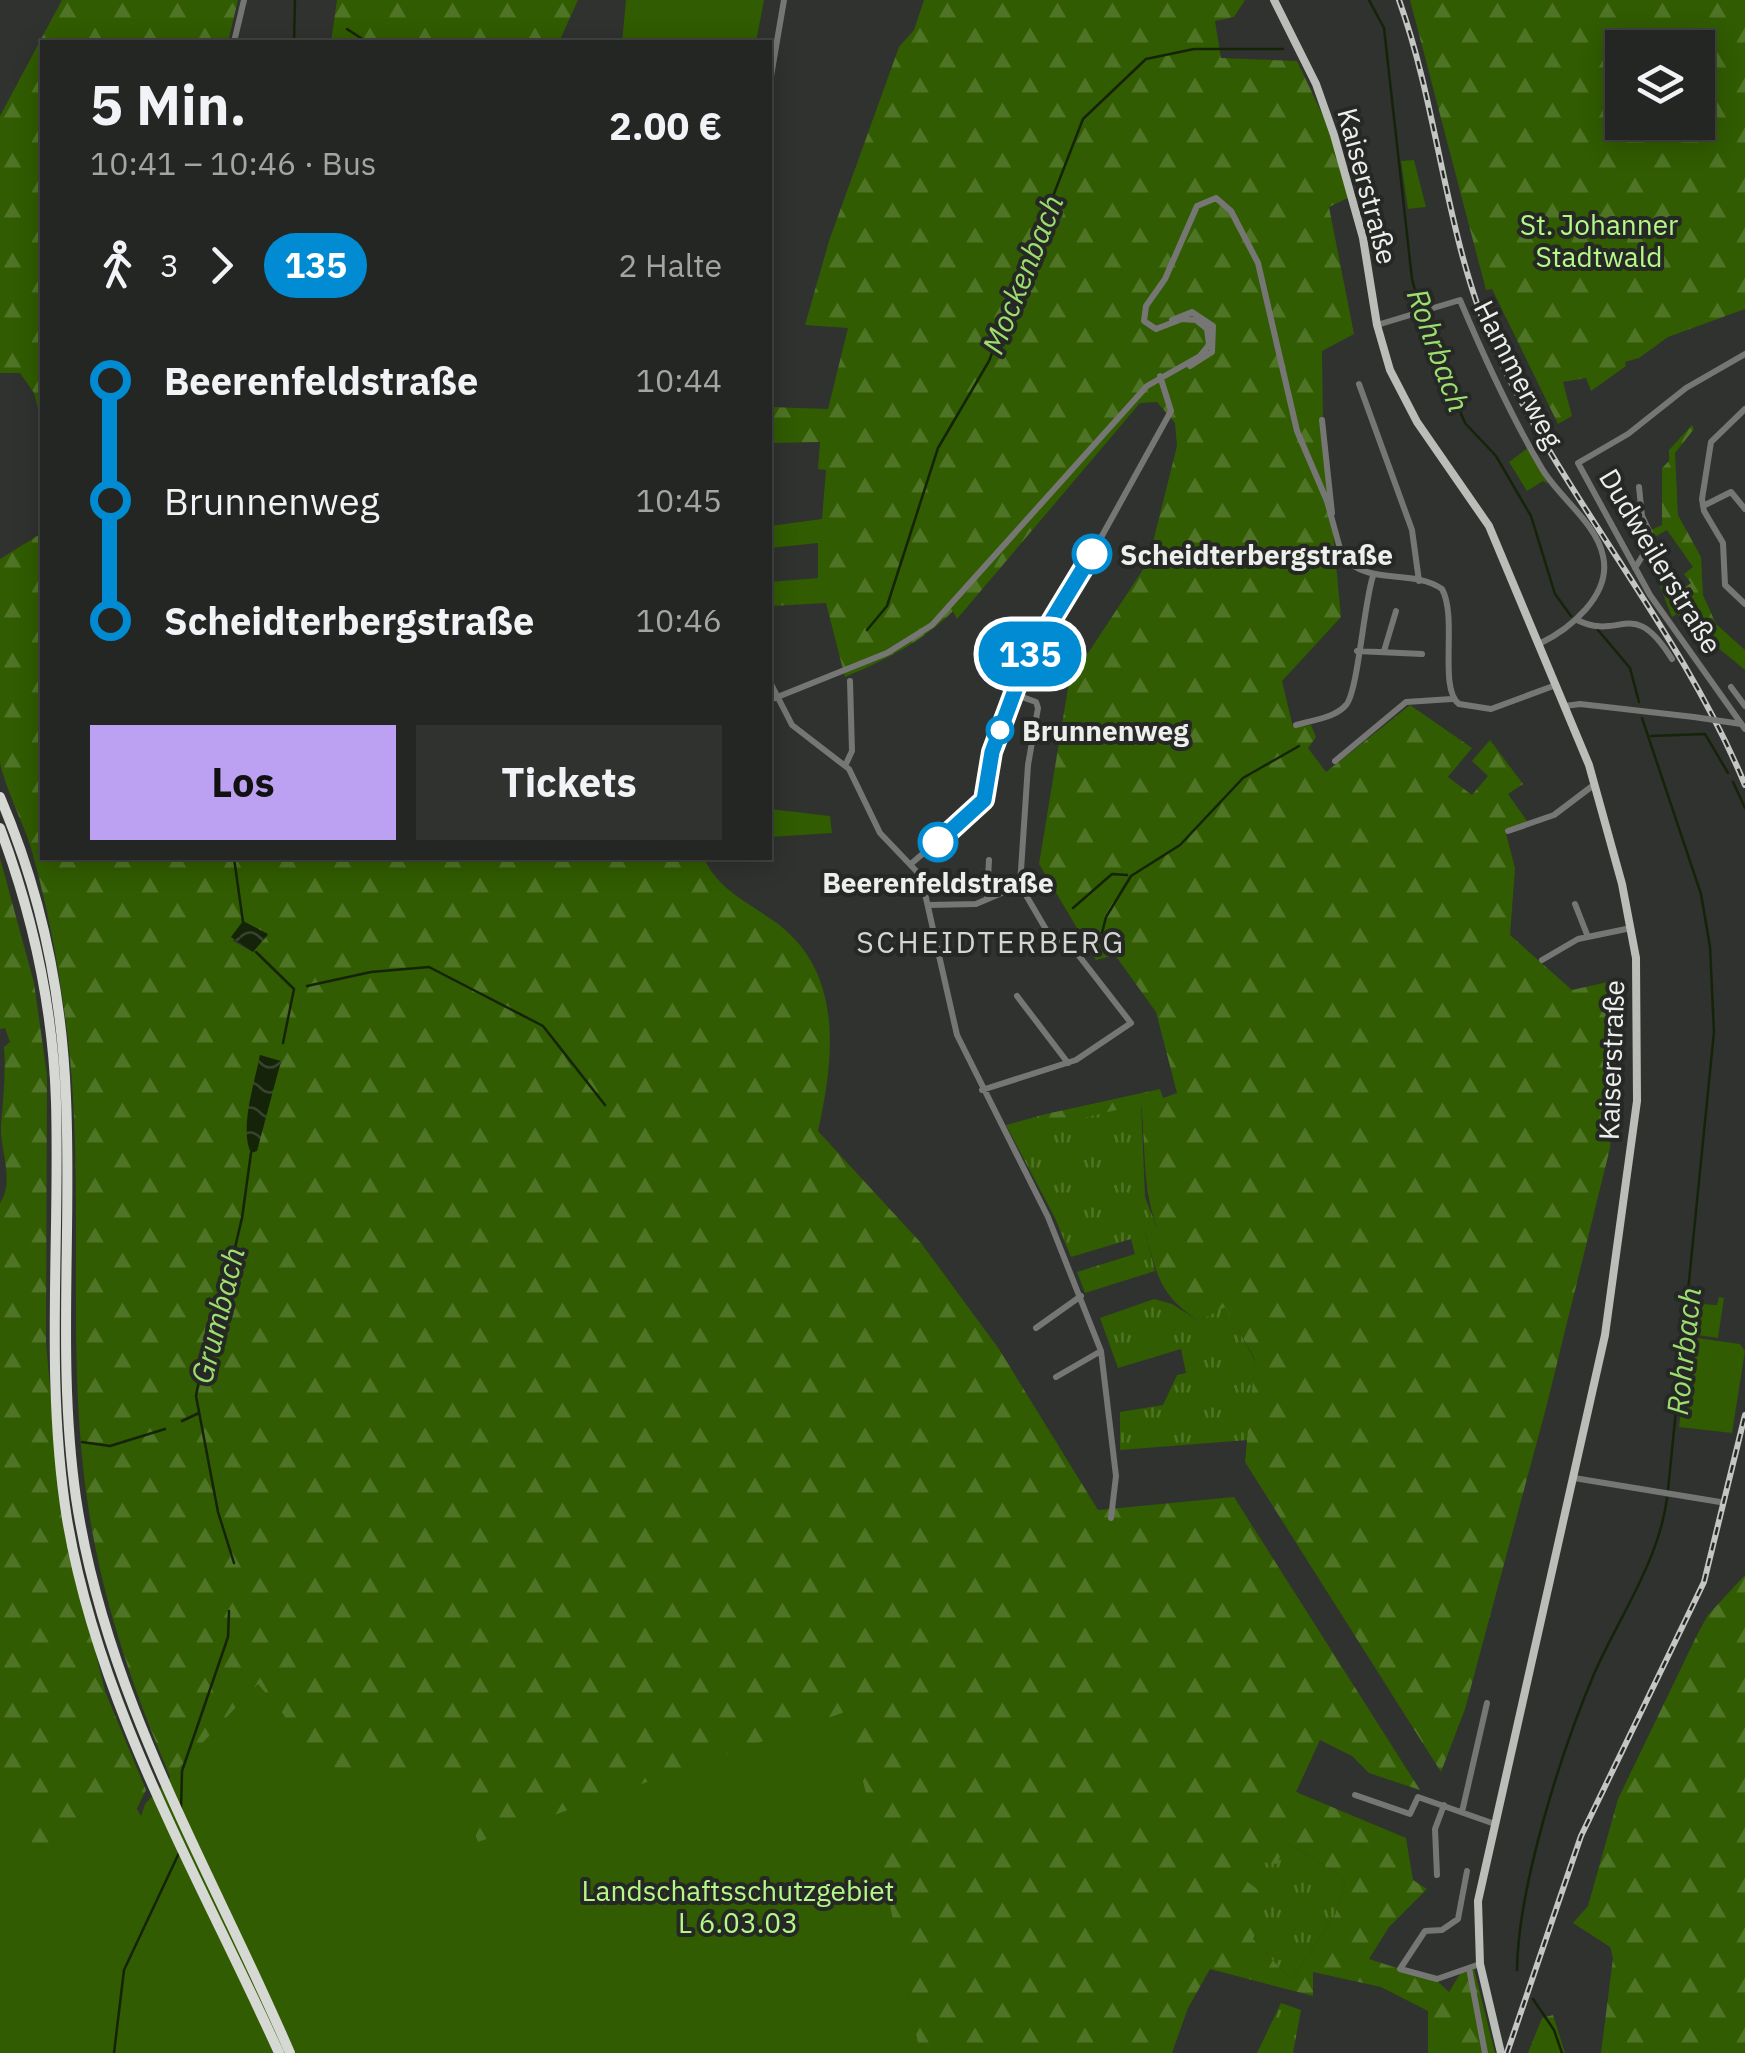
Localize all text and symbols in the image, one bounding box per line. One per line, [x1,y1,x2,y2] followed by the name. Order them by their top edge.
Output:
[1605,30,1715,140] map controls
[1605,30,1715,140] button: layers
[90,69,247,140] text: 5 Min.
[609,101,722,150] text: 2.00 €
[1329,104,1407,268] street label: Kaiserstraße
[90,142,376,184] text: 10:41 – 10:46 · Bus
[972,189,1072,359] water label: Mockenbach
[1520,206,1678,275] park label: St. Johanner Stadtwald
[90,238,145,293] icon: walk
[194,238,249,293] icon: forward
[284,242,347,288] text: 135
[160,244,179,286] text: 3
[618,244,722,286] text: 2 Halte
[1399,283,1479,417] water label: Rohrbach
[1466,294,1572,454] street label: Hammerweg
[164,356,478,405] text: Beerenfeldstraße
[636,359,722,401] text: 10:44
[1591,462,1731,660] street label: Dudweilerstraße
[164,476,380,525] text: Brunnenweg
[636,479,722,521] text: 10:45
[1073,535,1111,573] marker: Scheidterbergstraße
[1120,536,1393,573] place label: Scheidterbergstraße
[164,596,534,645] text: Scheidterbergstraße
[636,599,722,641] text: 10:46
[972,622,1088,686] line badge: 135
[998,631,1062,677] text: 135
[1022,712,1189,749] place label: Brunnenweg
[987,717,1013,743] marker: Brunnenweg
[90,725,396,840] button: Los
[416,725,722,840] button: Tickets
[919,823,957,861] marker: Beerenfeldstraße
[822,864,1054,901] place label: Beerenfeldstraße
[856,922,1126,961] district label: SCHEIDTERBERG
[1590,979,1632,1141] street label: Kaiserstraße
[181,1243,253,1387] water label: Grumbach
[1657,1285,1709,1417] water label: Rohrbach
[582,1872,894,1941] park label: Landschaftsschutzgebiet L 6.03.03

